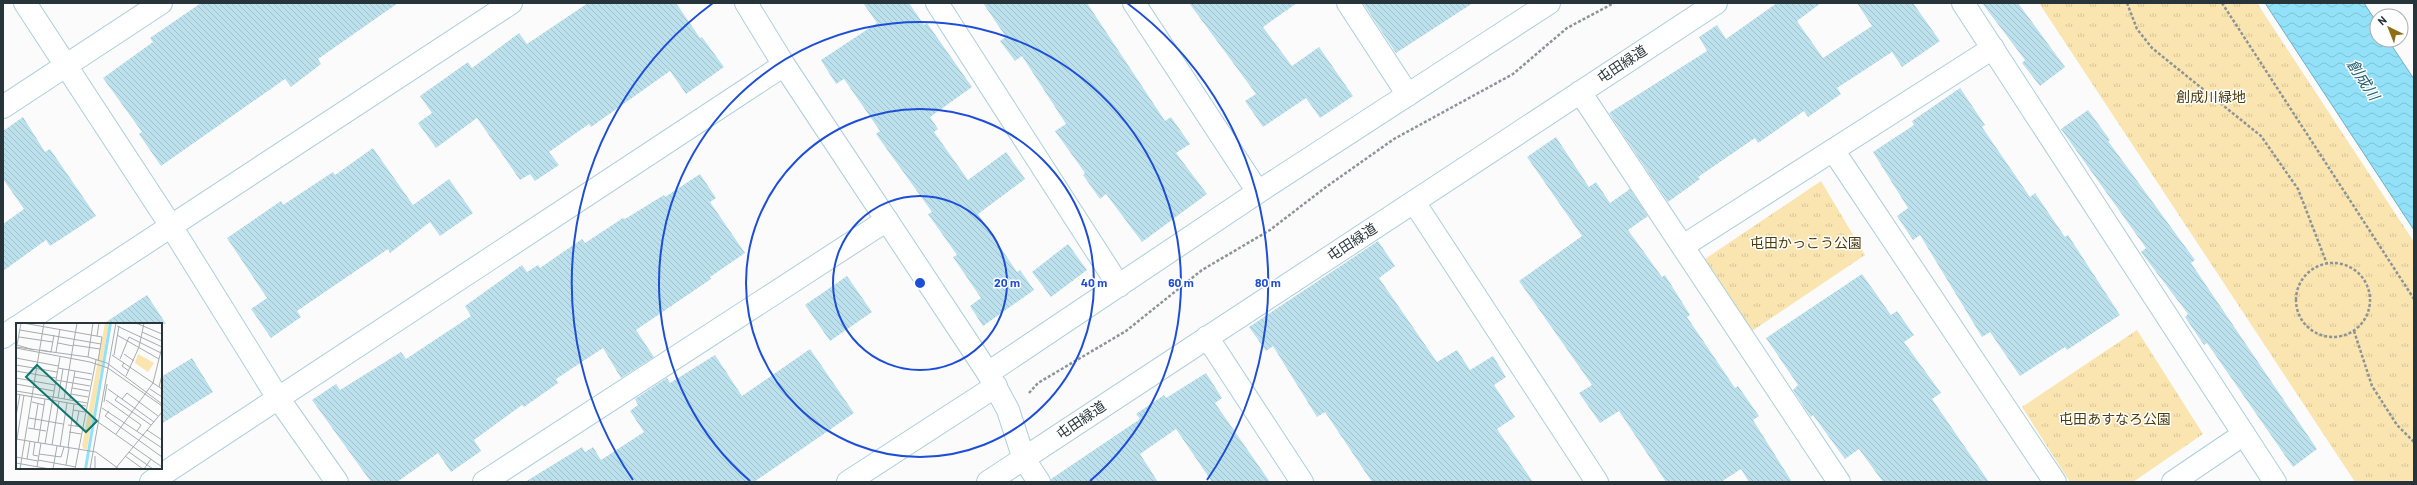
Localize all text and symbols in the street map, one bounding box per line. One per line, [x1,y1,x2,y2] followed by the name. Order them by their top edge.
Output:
[2369,8,2409,48] north arrow
[2375,13,2389,28] text: N
[1594,41,1650,86] street label: 屯田緑道
[2344,56,2385,105] water label: 創成川
[2176,88,2246,105] park label: 創成川緑地
[1324,219,1380,264] street label: 屯田緑道
[1750,234,1862,251] park label: 屯田かっこう公園
[994,275,1020,289] text: 20 m
[1081,275,1107,289] text: 40 m
[1168,275,1194,289] text: 60 m
[1255,275,1281,289] text: 80 m
[913,276,927,290] centre of rings
[16,323,162,469] inset map
[1053,397,1109,442] street label: 屯田緑道
[2059,410,2171,427] park label: 屯田あすなろ公園

